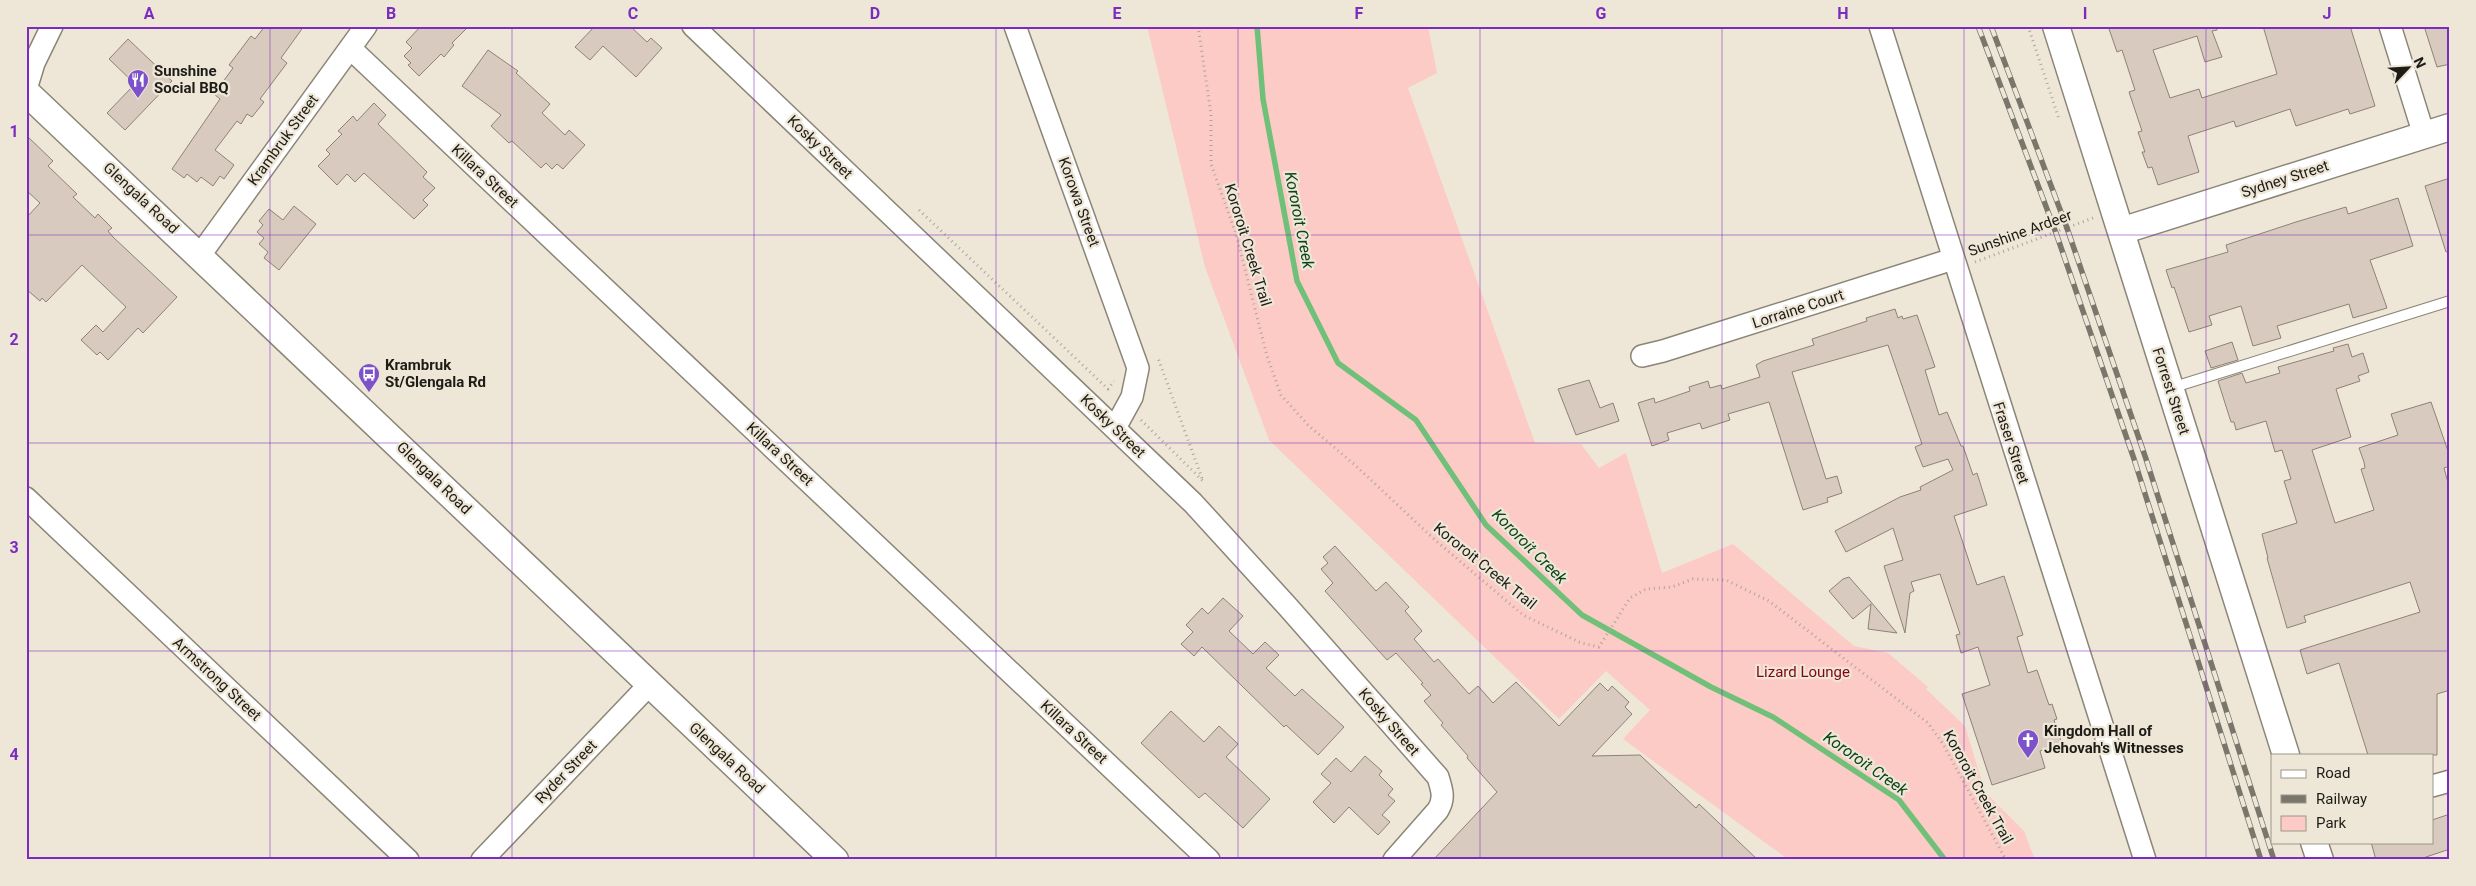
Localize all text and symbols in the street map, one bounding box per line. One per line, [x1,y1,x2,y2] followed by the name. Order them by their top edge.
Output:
[144,4,155,23] text: A
[386,4,396,23] text: B
[628,4,638,23] text: C
[870,4,880,23] text: D
[1113,4,1122,23] text: E
[1355,4,1364,23] text: F
[1596,4,1607,23] text: G
[1837,4,1849,23] text: H
[2083,4,2087,23] text: I
[2323,4,2331,23] text: J
[2384,42,2434,92] north arrow
[2410,55,2429,70] text: N
[154,62,229,97] place label: Sunshine Social BBQ
[126,68,150,99] restaurant icon: Sunshine Social BBQ
[244,91,322,189] street label: Krambruk Street
[784,112,856,183] street label: Kosky Street
[9,122,19,141] text: 1
[448,141,522,212] street label: Killara Street
[1054,155,1104,249] street label: Korowa Street
[2239,156,2331,202] street label: Sydney Street
[100,158,182,238] street label: Glengala Road
[1281,170,1318,271] water label: Kororoit Creek
[1221,181,1275,309] street label: Kororoit Creek Trail
[1966,206,2074,260] street label: Sunshine Ardeer
[1750,286,1846,332] street label: Lorraine Court
[9,330,19,349] text: 2
[2148,345,2194,437] street label: Forrest Street
[385,356,486,391] place label: Krambruk St/Glengala Rd
[357,362,381,393] bus stop icon: Krambruk St/Glengala Rd
[1077,391,1149,462] street label: Kosky Street
[1989,400,2033,486] street label: Fraser Street
[743,419,817,490] street label: Killara Street
[393,438,475,518] street label: Glengala Road
[1488,505,1572,589] water label: Kororoit Creek
[1430,519,1540,613] street label: Kororoit Creek Trail
[9,538,19,557] text: 3
[169,633,265,725] street label: Armstrong Street
[1756,663,1850,681] park label: Lizard Lounge
[1355,685,1423,759] street label: Kosky Street
[1037,697,1111,768] street label: Killara Street
[686,718,768,798] street label: Glengala Road
[2044,722,2184,757] place label: Kingdom Hall of Jehovah's Witnesses
[1820,727,1912,800] water label: Kororoit Creek
[1939,727,2017,847] street label: Kororoit Creek Trail
[2016,728,2040,759] church icon: Kingdom Hall of Jehovah's Witnesses
[531,737,601,807] street label: Ryder Street
[9,745,19,764] text: 4
[2271,754,2434,844] legend
[2316,764,2350,782] text: Road
[2316,790,2367,808] text: Railway
[2316,814,2347,832] text: Park

